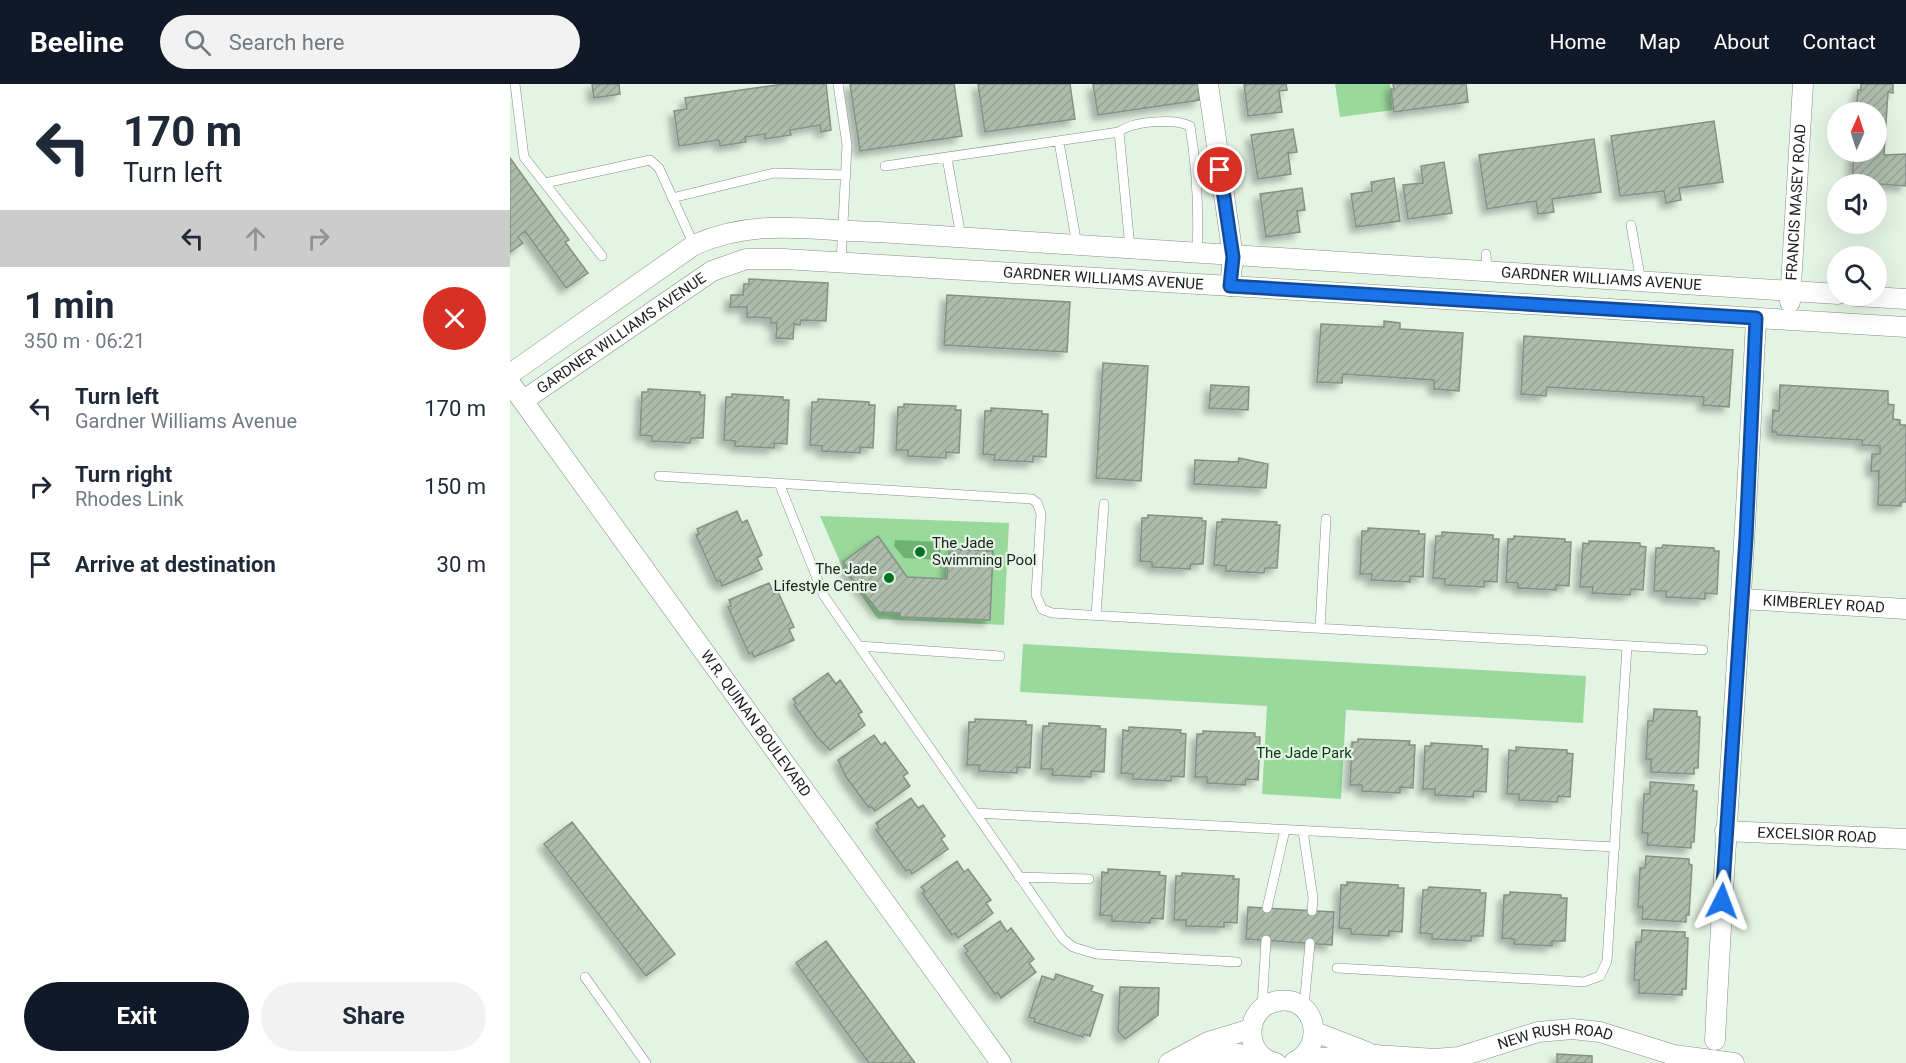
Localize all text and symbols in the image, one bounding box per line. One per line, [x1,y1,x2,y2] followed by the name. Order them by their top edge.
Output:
[160,15,580,69] search box
[30,26,124,59] text: Beeline
[181,26,214,59] icon: search
[229,30,345,55] text: Search here
[1550,30,1606,54] text: Home
[1639,30,1681,54] text: Map
[1714,30,1770,54] text: About
[1803,30,1876,54] text: Contact
[1827,102,1887,162] north arrow
[1827,102,1887,306] map controls
[123,107,242,156] text: 170 m
[24,108,102,186] icon: left
[1782,123,1810,281] street label: FRANCIS MASEY ROAD
[1194,144,1245,195] pin
[1203,153,1236,186] icon: arrive
[123,157,223,189] text: Turn left
[1827,174,1887,234] button: sound
[176,222,209,255] icon: left
[239,222,272,255] icon: ahead
[302,222,335,255] icon: right
[1827,246,1887,306] button: search
[1003,263,1205,293] street label: GARDNER WILLIAMS AVENUE
[1500,263,1703,294] street label: GARDNER WILLIAMS AVENUE
[533,269,710,397] street label: GARDNER WILLIAMS AVENUE
[24,285,115,327] text: 1 min
[423,287,486,350] button: close
[24,329,145,353] text: 350 m · 06:21
[75,384,159,409] text: Turn left
[24,392,57,425] icon: left
[424,396,486,421] text: 170 m
[75,409,297,433] text: Gardner Williams Avenue
[75,462,172,487] text: Turn right
[24,470,57,503] icon: right
[424,474,486,499] text: 150 m
[75,487,184,511] text: Rhodes Link
[932,534,1036,569] place label: The Jade Swimming Pool
[913,545,927,559] marker: The Jade Swimming Pool
[24,548,57,581] icon: arrive
[75,552,276,577] text: Arrive at destination
[437,552,486,577] text: 30 m
[773,560,877,595] place label: The Jade Lifestyle Centre
[882,571,896,585] marker: The Jade Lifestyle Centre
[1762,591,1885,617] street label: KIMBERLEY ROAD
[697,647,815,800] street label: W.R. QUINAN BOULEVARD
[1256,744,1352,762] park label: The Jade Park
[1757,823,1877,847] street label: EXCELSIOR ROAD
[1690,869,1754,933] position arrow
[24,982,249,1051] button: Exit
[261,982,486,1051] button: Share
[1495,1020,1615,1053] street label: NEW RUSH ROAD

